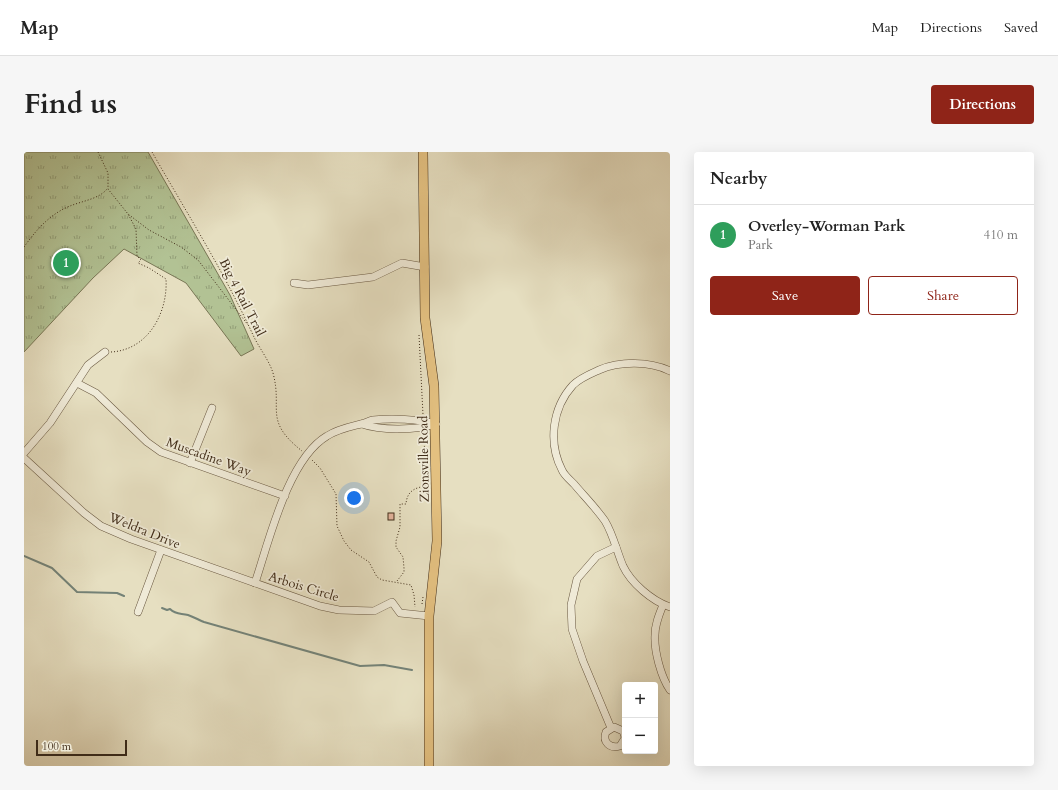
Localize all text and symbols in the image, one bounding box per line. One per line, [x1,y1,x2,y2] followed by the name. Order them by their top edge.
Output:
[20,15,59,41] text: Map
[872,18,898,37] text: Map
[920,18,982,37] text: Directions
[1004,18,1038,37] text: Saved
[24,85,117,123] text: Find us
[931,85,1034,124] button: Directions
[710,167,767,190] text: Nearby
[748,216,905,236] text: Overley-Worman Park
[720,226,726,244] text: 1
[984,226,1018,244] text: 410 m
[748,236,773,254] text: Park
[53,248,79,278] pin: 1
[215,255,270,340] street label: Big 4 Rail Trail
[710,276,860,315] button: Save
[868,276,1018,315] button: Share
[414,416,434,502] street label: Zionsville Road
[164,433,254,481] street label: Muscadine Way
[344,488,364,508] your location
[105,508,183,554] street label: Weldra Drive
[266,568,341,606] street label: Arbois Circle
[622,682,658,754] map controls
[622,682,658,718] button: +
[622,718,658,754] button: −
[36,738,127,757] scale bar
[42,739,71,754] text: 100 m

